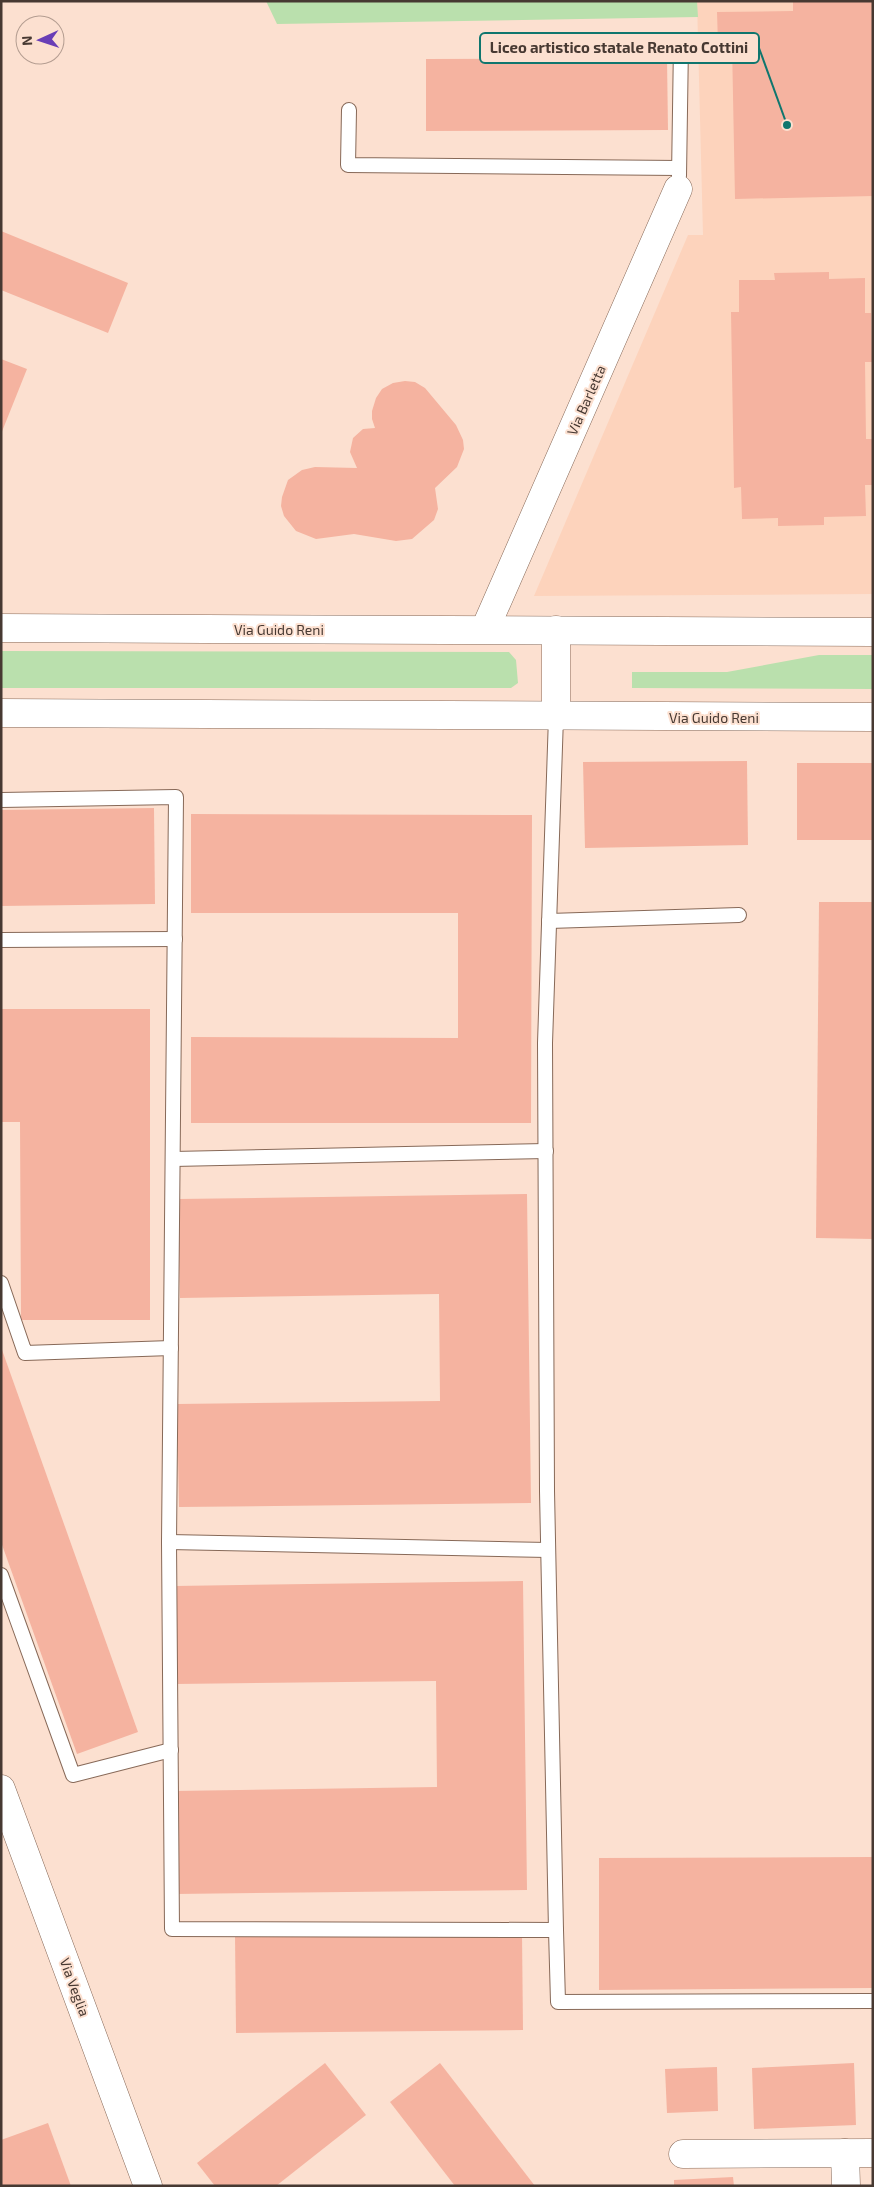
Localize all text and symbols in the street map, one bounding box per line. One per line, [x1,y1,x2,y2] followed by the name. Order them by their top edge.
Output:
[15,15,65,65] north arrow
[480,33,759,63] callout: Liceo artistico statale Renato Cottini
[18,35,35,46] text: N
[490,38,748,56] text: Liceo artistico statale Renato Cottini
[563,362,609,438] street label: Via Barletta
[234,621,324,638] street label: Via Guido Reni
[669,709,759,726] street label: Via Guido Reni
[57,1955,93,2019] street label: Via Veglia

